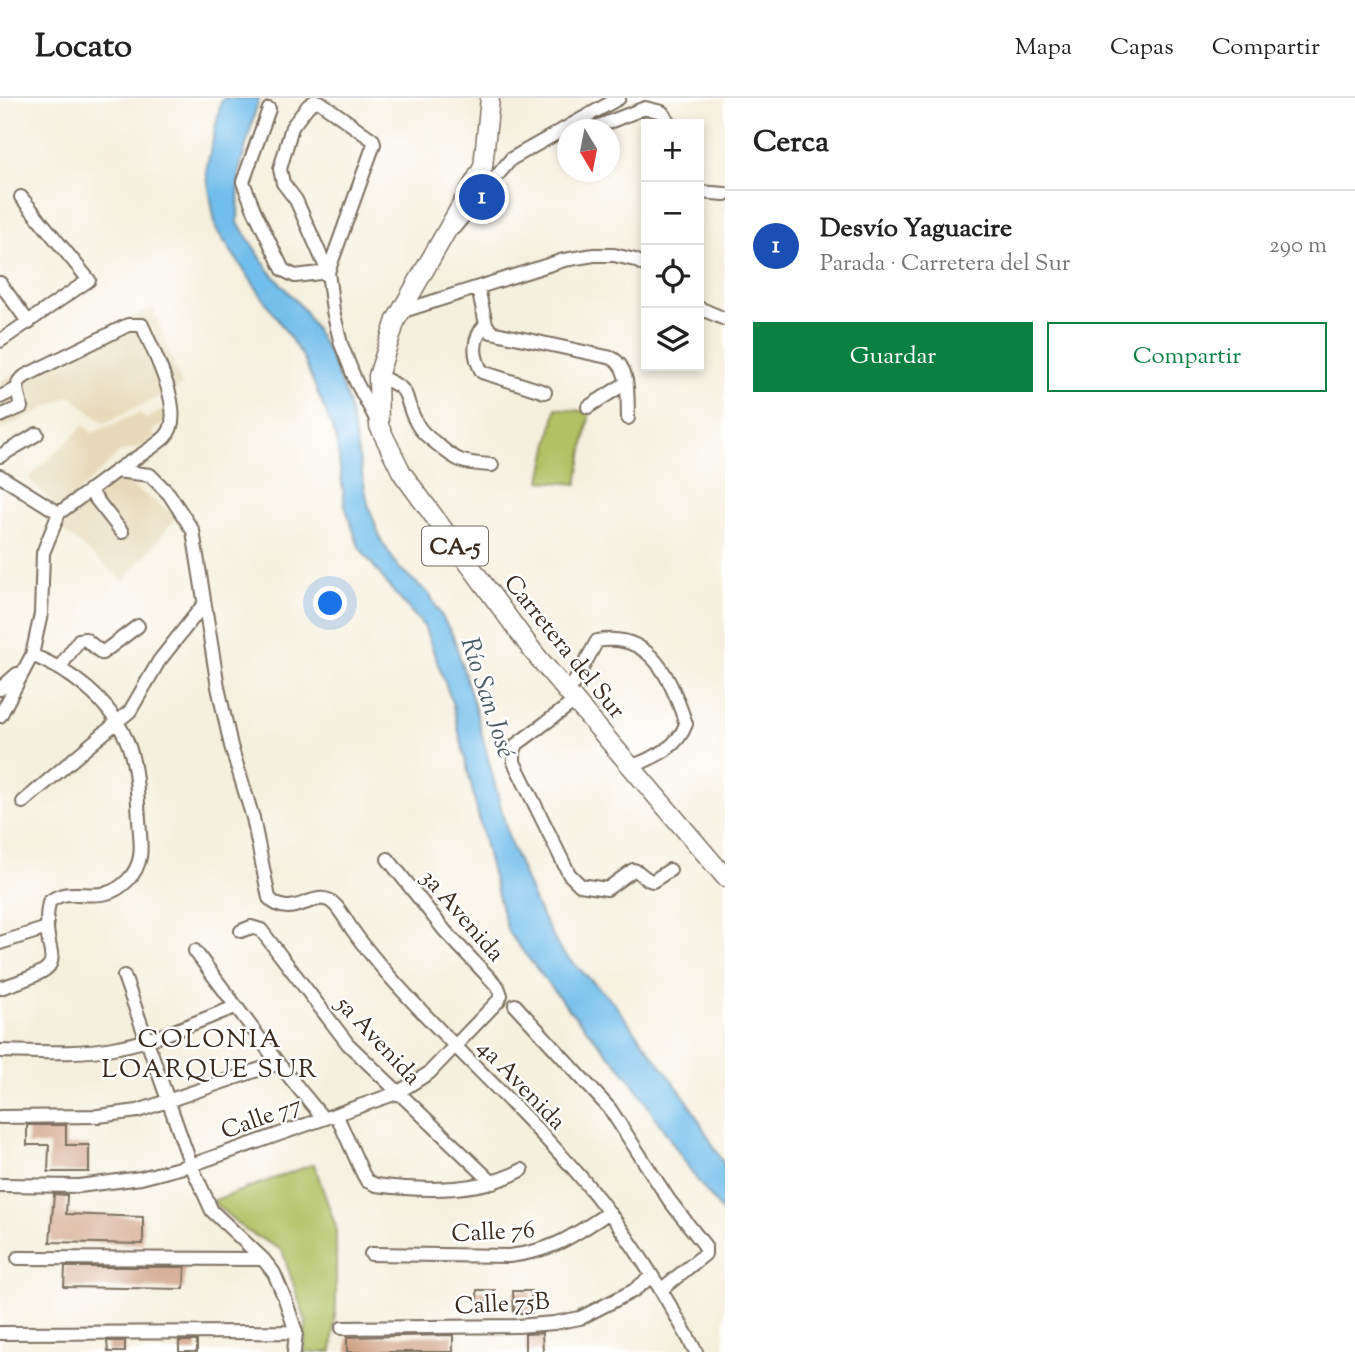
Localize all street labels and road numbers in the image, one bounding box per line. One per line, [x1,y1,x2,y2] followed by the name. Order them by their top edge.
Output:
[422,526,488,566] road number: CA-5
[495,568,632,727] street label: Carretera del Sur
[412,863,511,970] street label: 3a Avenida
[326,988,428,1094] street label: 5a Avenida
[468,1032,573,1139] street label: 4a Avenida
[217,1089,307,1149] street label: Calle 77
[451,1214,536,1252] street label: Calle 76
[454,1286,550,1324] street label: Calle 75B

